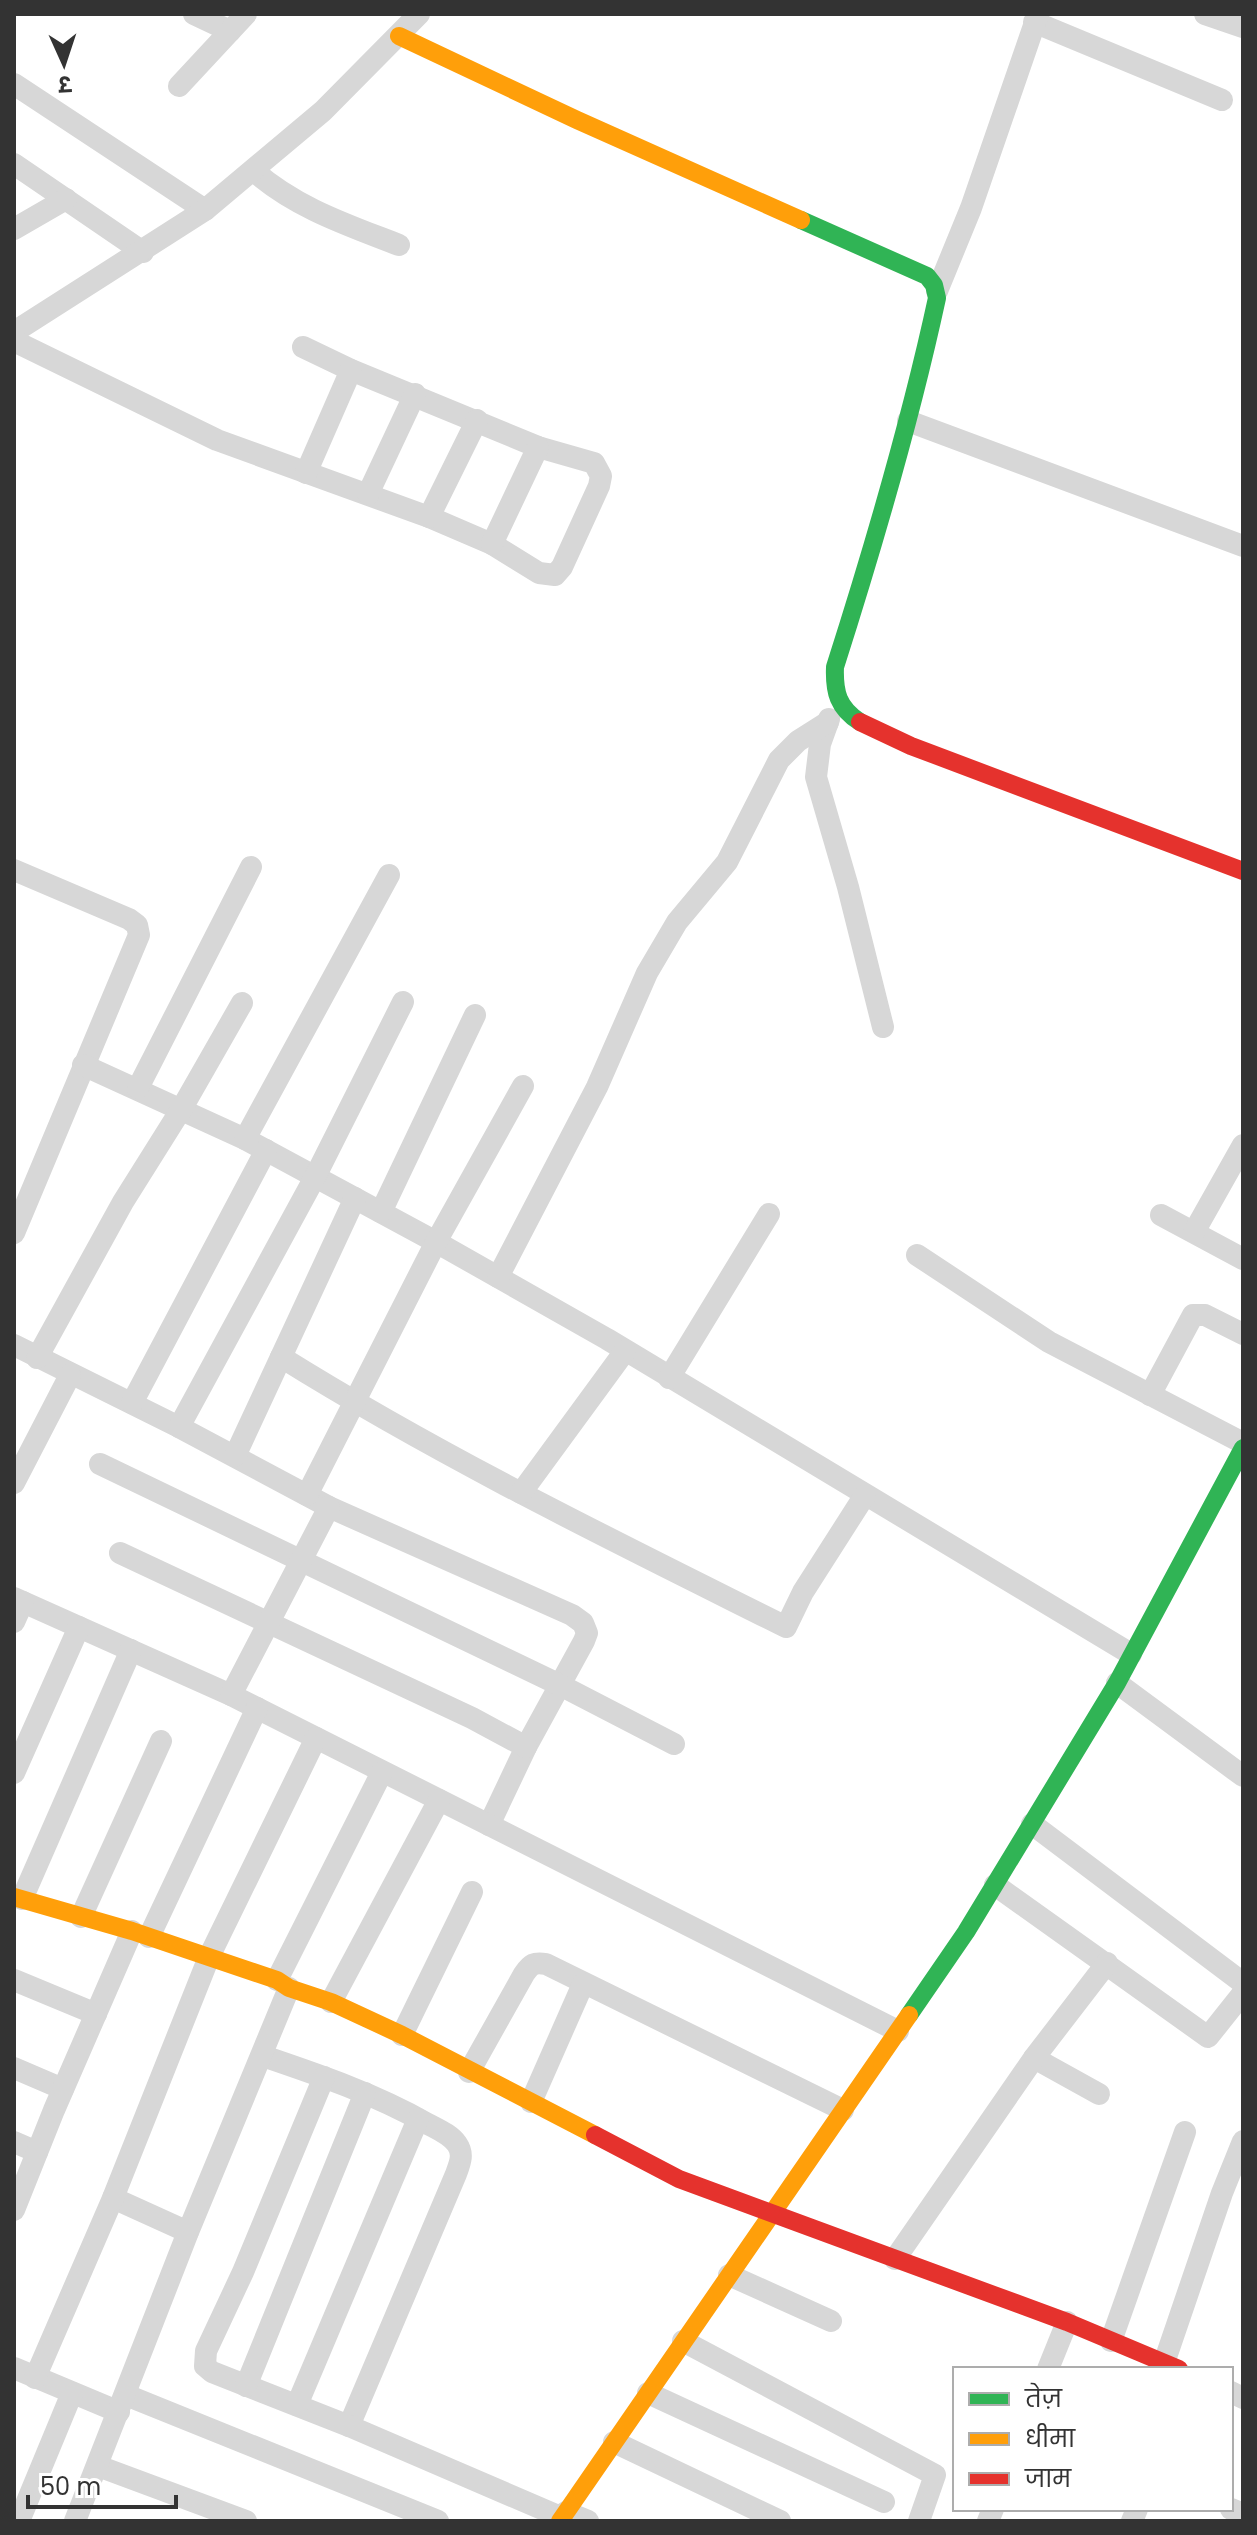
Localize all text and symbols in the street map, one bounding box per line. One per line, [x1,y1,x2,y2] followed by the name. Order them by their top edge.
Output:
[24,24,104,104] north arrow
[57,68,73,99] text: उ
[953,2367,1233,2511] legend
[1024,2382,1063,2415] text: तेज़
[1025,2422,1076,2455] text: धीमा
[28,2459,176,2509] scale bar
[1024,2462,1072,2495] text: जाम
[40,2470,101,2503] text: 50 m

